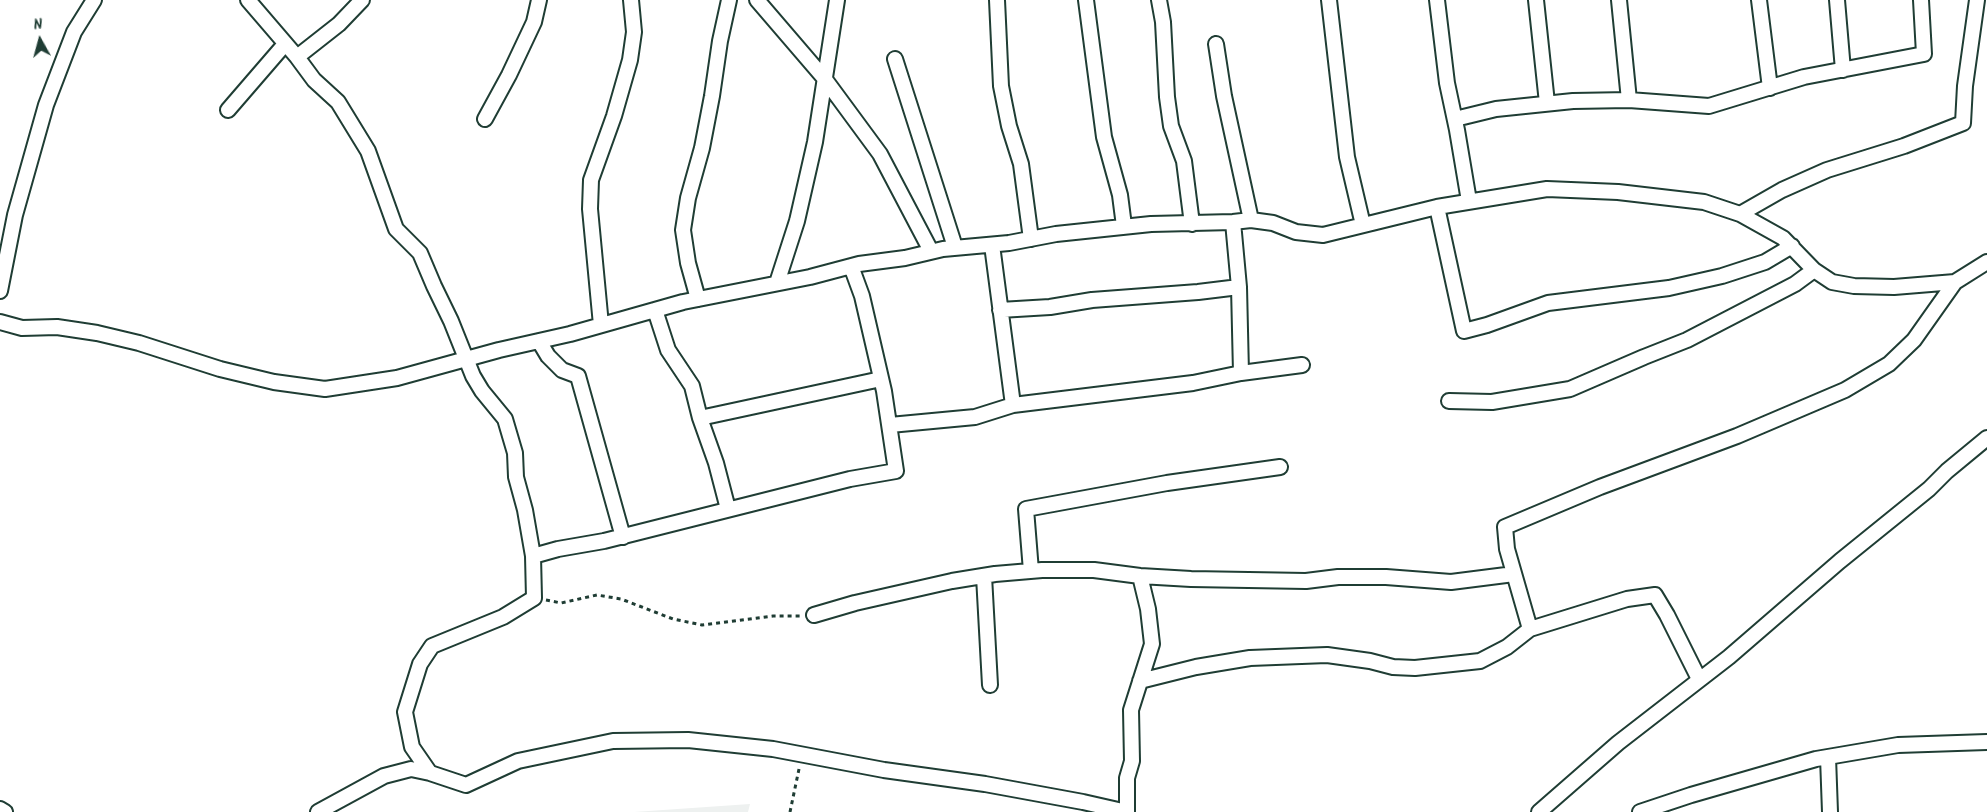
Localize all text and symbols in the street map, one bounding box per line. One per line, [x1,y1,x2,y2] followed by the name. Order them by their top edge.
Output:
[32,14,44,37] text: N
[15,15,65,65] north arrow

